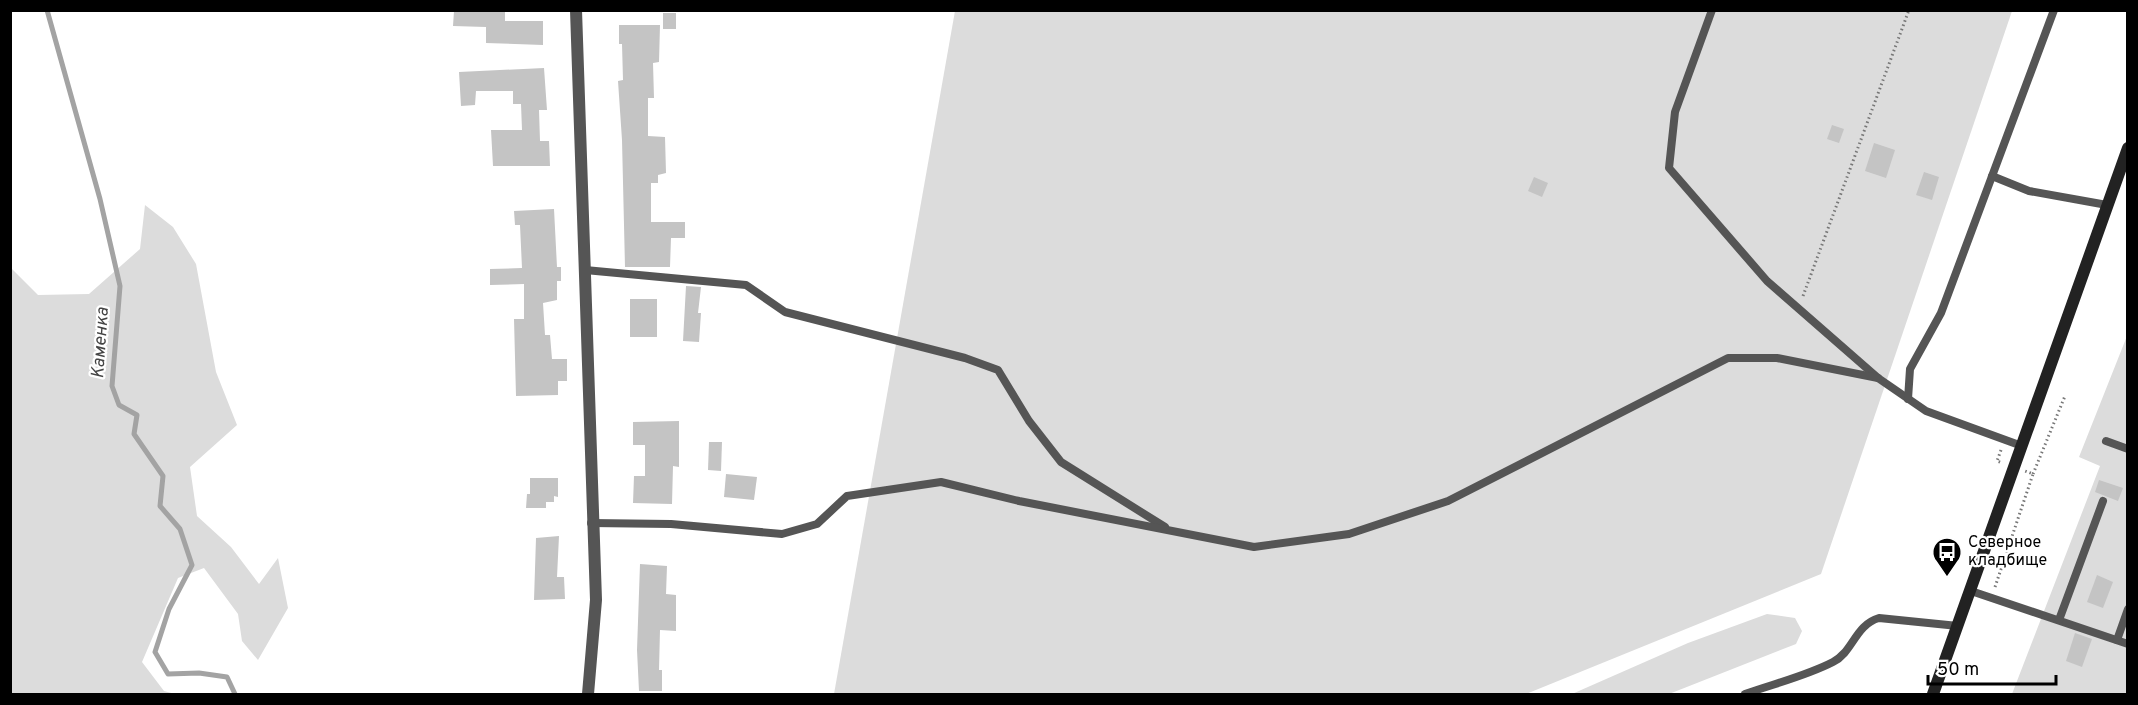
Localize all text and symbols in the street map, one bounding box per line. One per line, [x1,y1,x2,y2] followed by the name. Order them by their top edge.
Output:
[87,306,115,379] water label: Каменка
[1968,533,2047,571] place label: Северное кладбище
[1931,536,1963,578] bus stop icon: Северное кладбище
[1928,648,2056,686] scale bar
[1937,659,1979,682] text: 50 m

